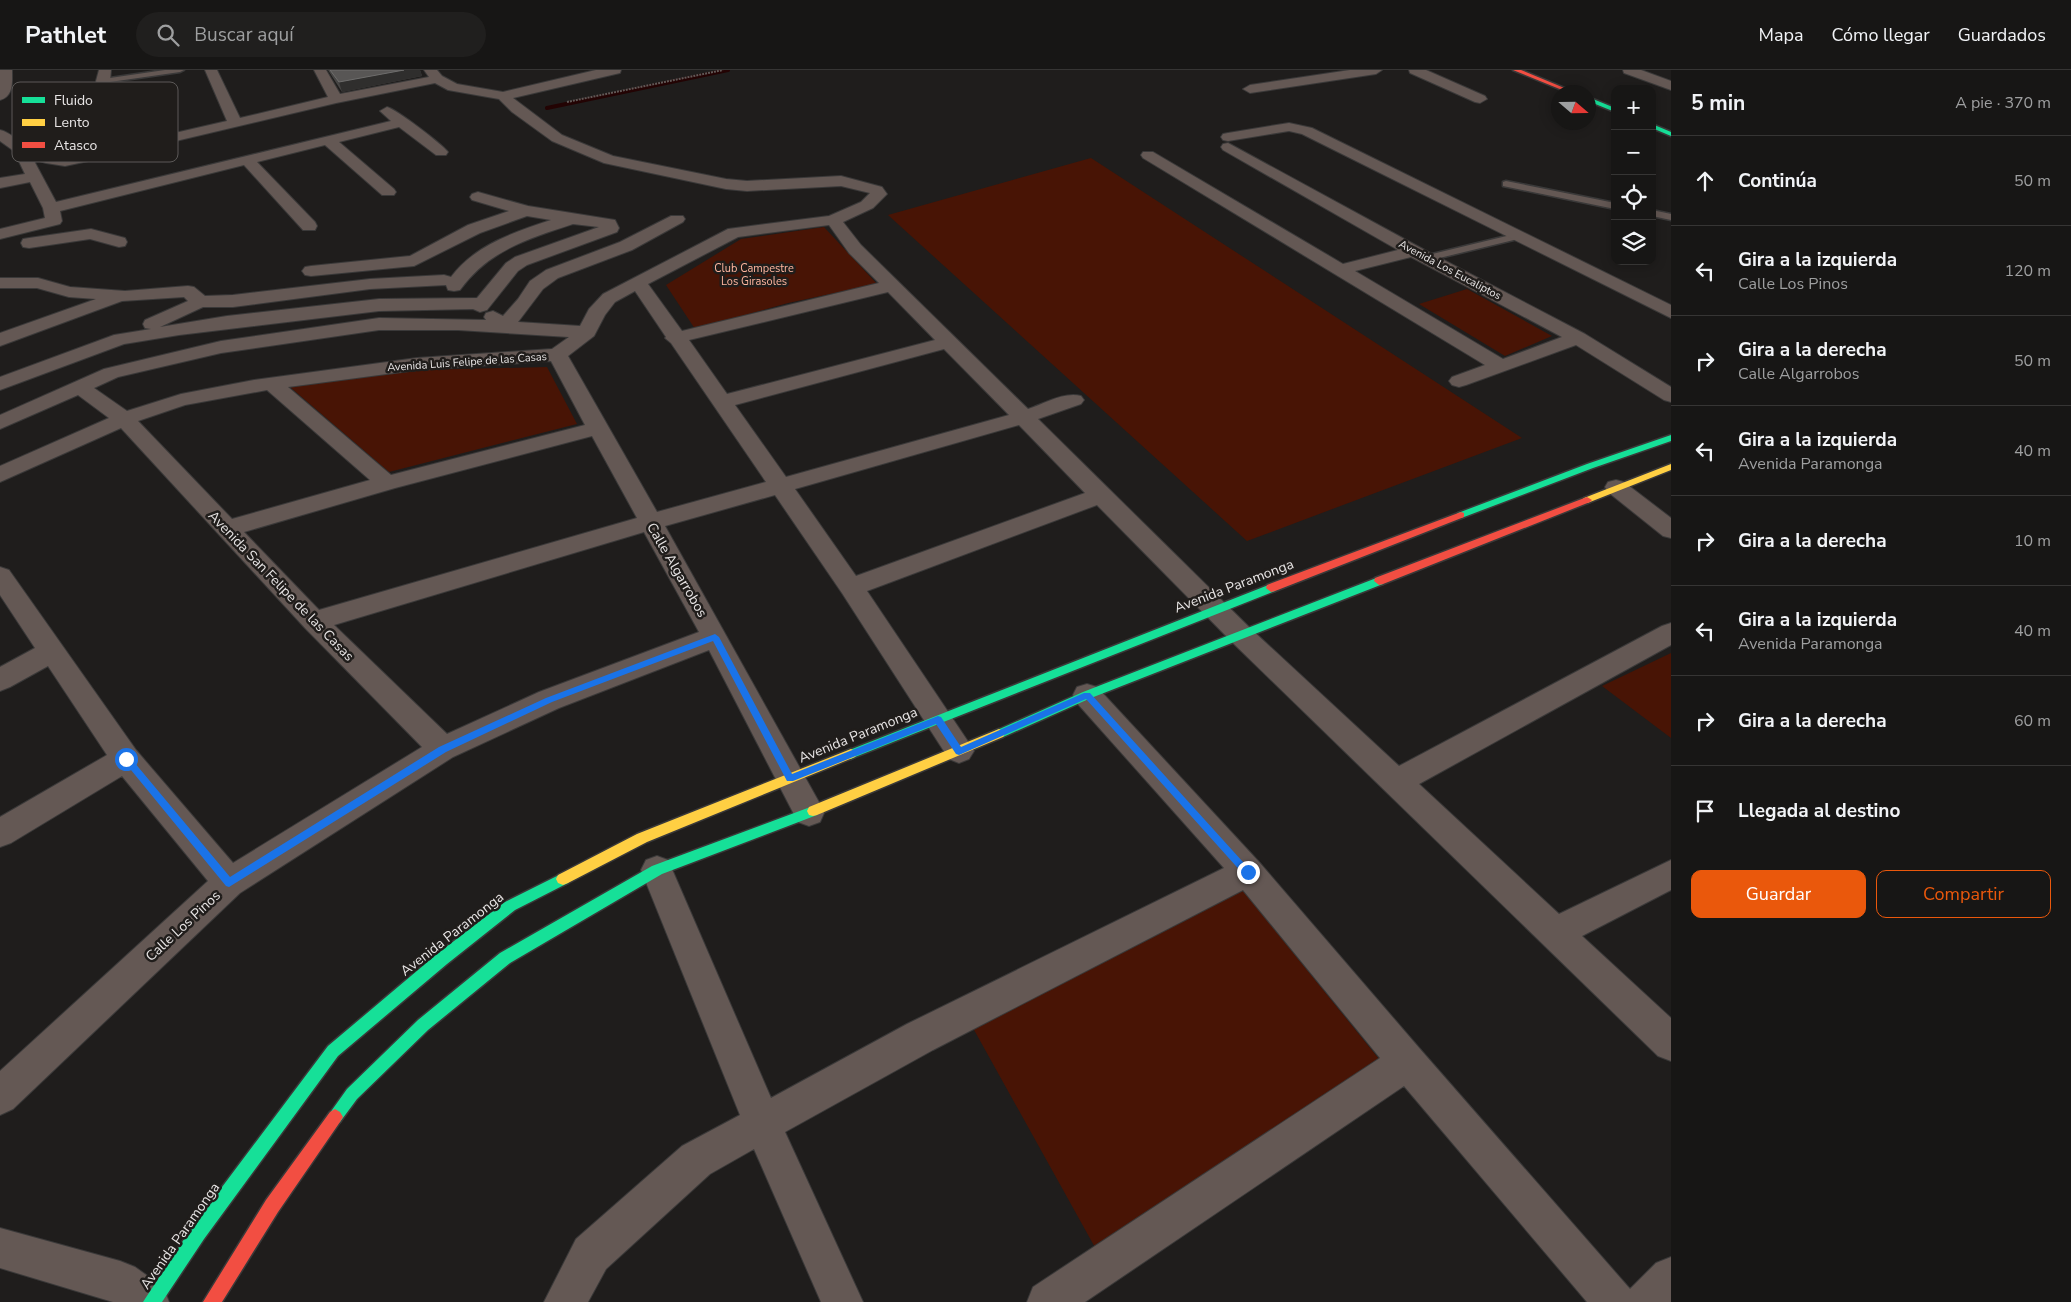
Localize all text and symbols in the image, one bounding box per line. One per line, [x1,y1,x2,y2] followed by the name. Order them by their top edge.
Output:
[136,12,486,57] search box
[25,19,106,51] text: Pathlet
[154,21,182,49] icon: search
[194,22,294,48] text: Buscar aquí
[1759,23,1804,47] text: Mapa
[1832,23,1930,47] text: Cómo llegar
[1958,23,2046,47] text: Guardados
[12,82,178,162] legend
[1551,85,1596,130] north arrow
[1611,85,1656,265] map controls
[1611,85,1656,130] button: +
[1691,89,1745,117] text: 5 min
[54,91,93,110] text: Fluido
[1955,92,2051,114] text: A pie · 370 m
[54,113,90,132] text: Lento
[1611,130,1656,175] button: −
[54,136,97,155] text: Atasco
[1691,167,1719,195] icon: ahead
[1738,168,1817,194] text: Continúa
[2014,170,2051,192] text: 50 m
[1611,175,1656,220] button: locate
[1611,220,1656,265] button: layers
[1396,237,1504,303] street label: Avenida Los Eucaliptos
[1738,247,1897,273] text: Gira a la izquierda
[1691,257,1719,285] icon: left
[2004,260,2051,282] text: 120 m
[714,261,794,289] park label: Club Campestre Los Girasoles
[1738,273,1848,295] text: Calle Los Pinos
[1738,337,1887,363] text: Gira a la derecha
[1691,347,1719,375] icon: right
[387,349,547,375] street label: Avenida Luis Felipe de las Casas
[2014,350,2051,372] text: 50 m
[1738,363,1859,385] text: Calle Algarrobos
[1738,427,1897,453] text: Gira a la izquierda
[1691,437,1719,465] icon: left
[2014,440,2051,462] text: 40 m
[1738,453,1882,475] text: Avenida Paramonga
[204,507,358,666] street label: Avenida San Felipe de las Casas
[642,519,712,621] street label: Calle Algarrobos
[1691,527,1719,555] icon: right
[1738,528,1887,554] text: Gira a la derecha
[2014,530,2051,552] text: 10 m
[1172,554,1296,618] street label: Avenida Paramonga
[1738,607,1897,633] text: Gira a la izquierda
[1691,617,1719,645] icon: left
[2014,620,2051,642] text: 40 m
[1738,633,1882,655] text: Avenida Paramonga
[796,703,920,767] street label: Avenida Paramonga
[1691,707,1719,735] icon: right
[1738,708,1887,734] text: Gira a la derecha
[2014,710,2051,732] text: 60 m
[115,748,138,771] route start
[1691,797,1719,825] icon: arrive
[1738,798,1900,824] text: Llegada al destino
[1237,861,1260,884] route end
[1691,870,1866,918] button: Guardar
[1876,870,2051,918] button: Compartir
[141,886,225,966] street label: Calle Los Pinos
[396,888,508,980] street label: Avenida Paramonga
[136,1179,224,1293] street label: Avenida Paramonga

